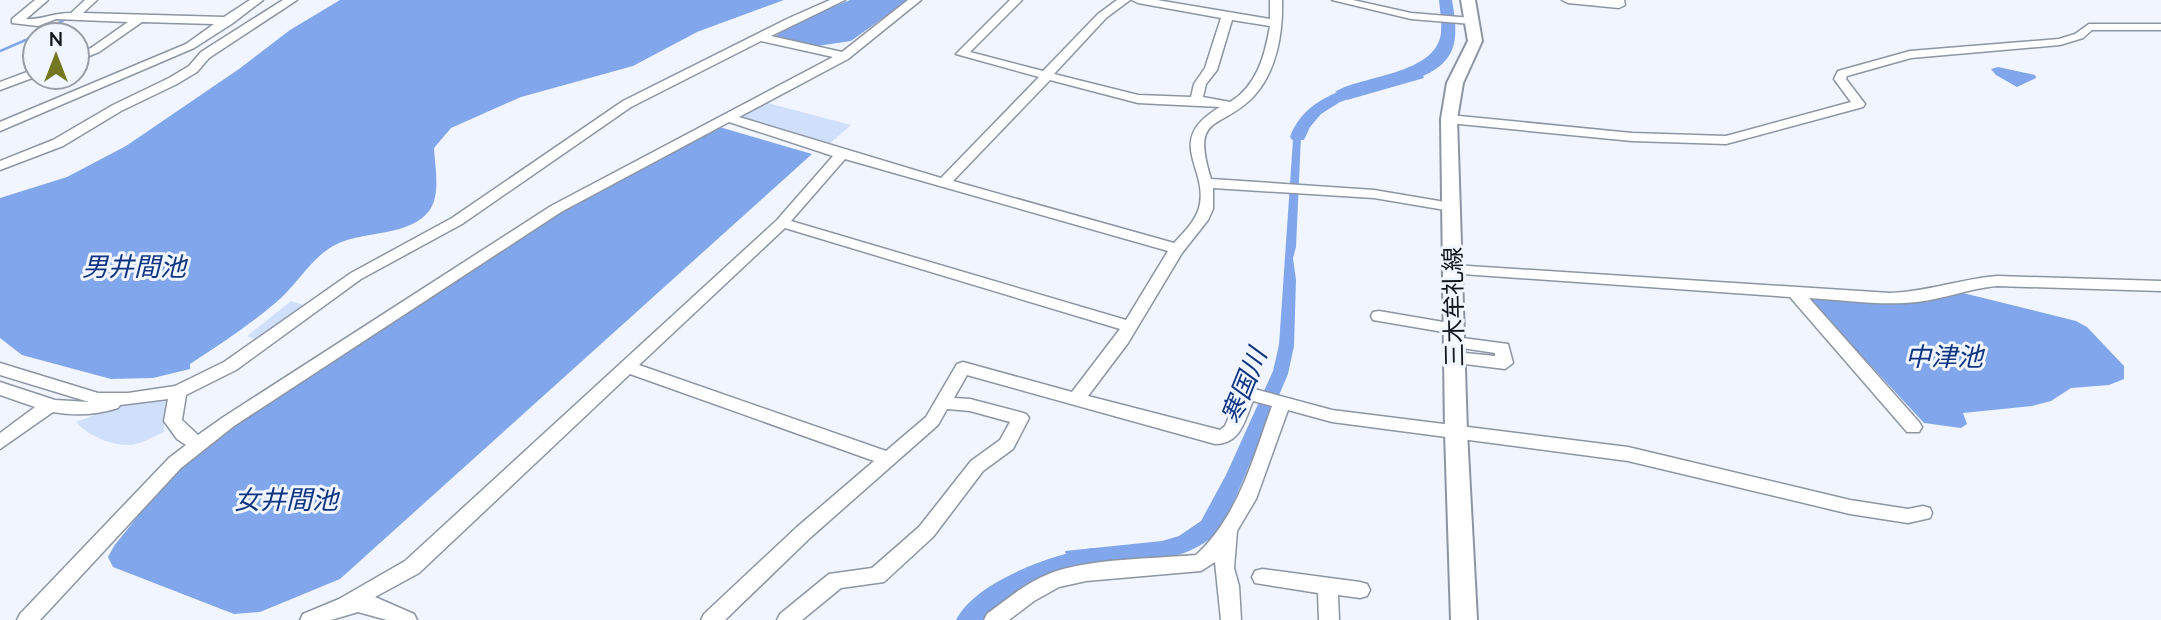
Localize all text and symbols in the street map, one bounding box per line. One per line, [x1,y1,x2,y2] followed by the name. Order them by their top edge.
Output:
[21,21,91,91] north arrow
[49,27,63,51] text: N
[1437,247,1469,367] street label: 三木牟礼線
[82,250,189,283] water label: 男井間池
[1905,340,1986,373] water label: 中津池
[1214,341,1275,428] water label: 寒国川
[234,483,341,516] water label: 女井間池

